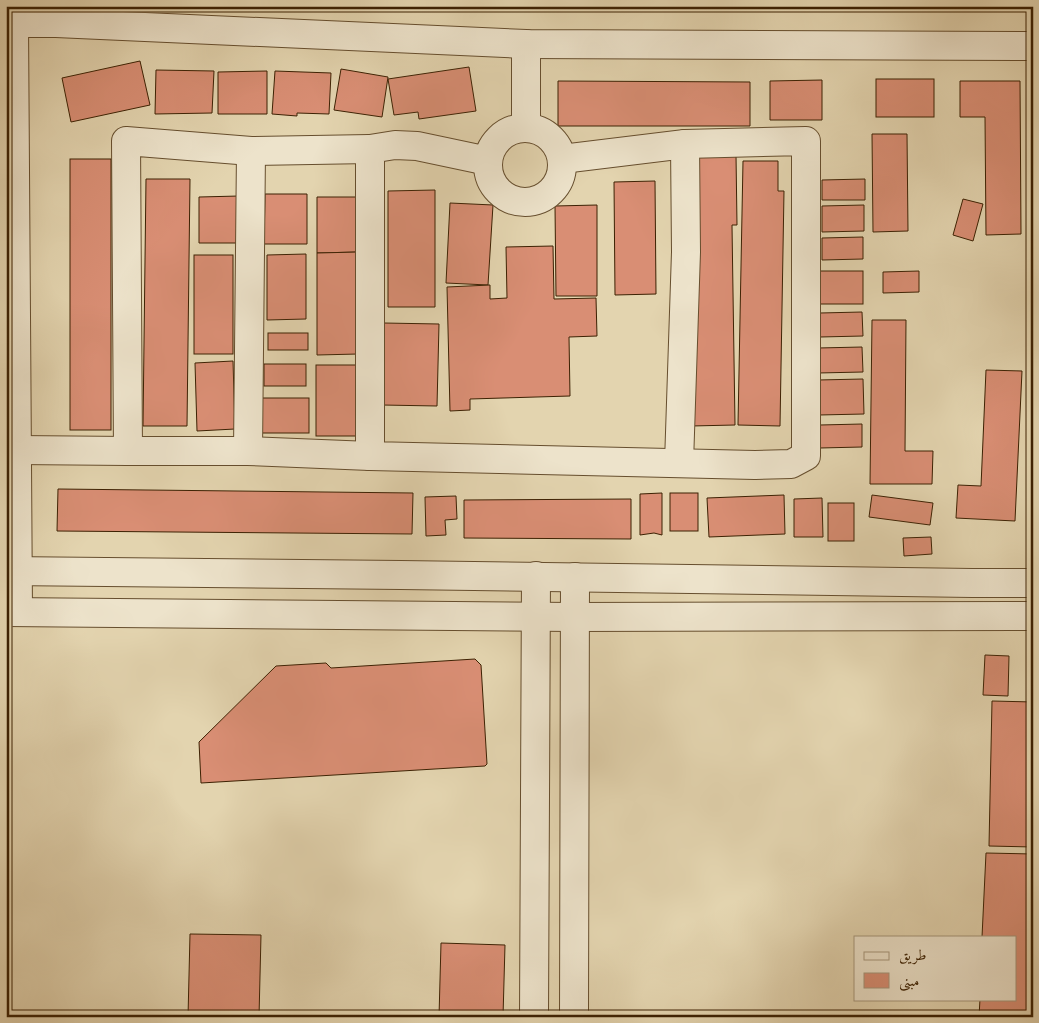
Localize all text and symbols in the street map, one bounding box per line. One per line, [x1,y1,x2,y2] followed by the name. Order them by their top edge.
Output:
[854,936,1016,1000] legend
[899,949,926,965] text: طريق
[899,975,919,992] text: مبنى

